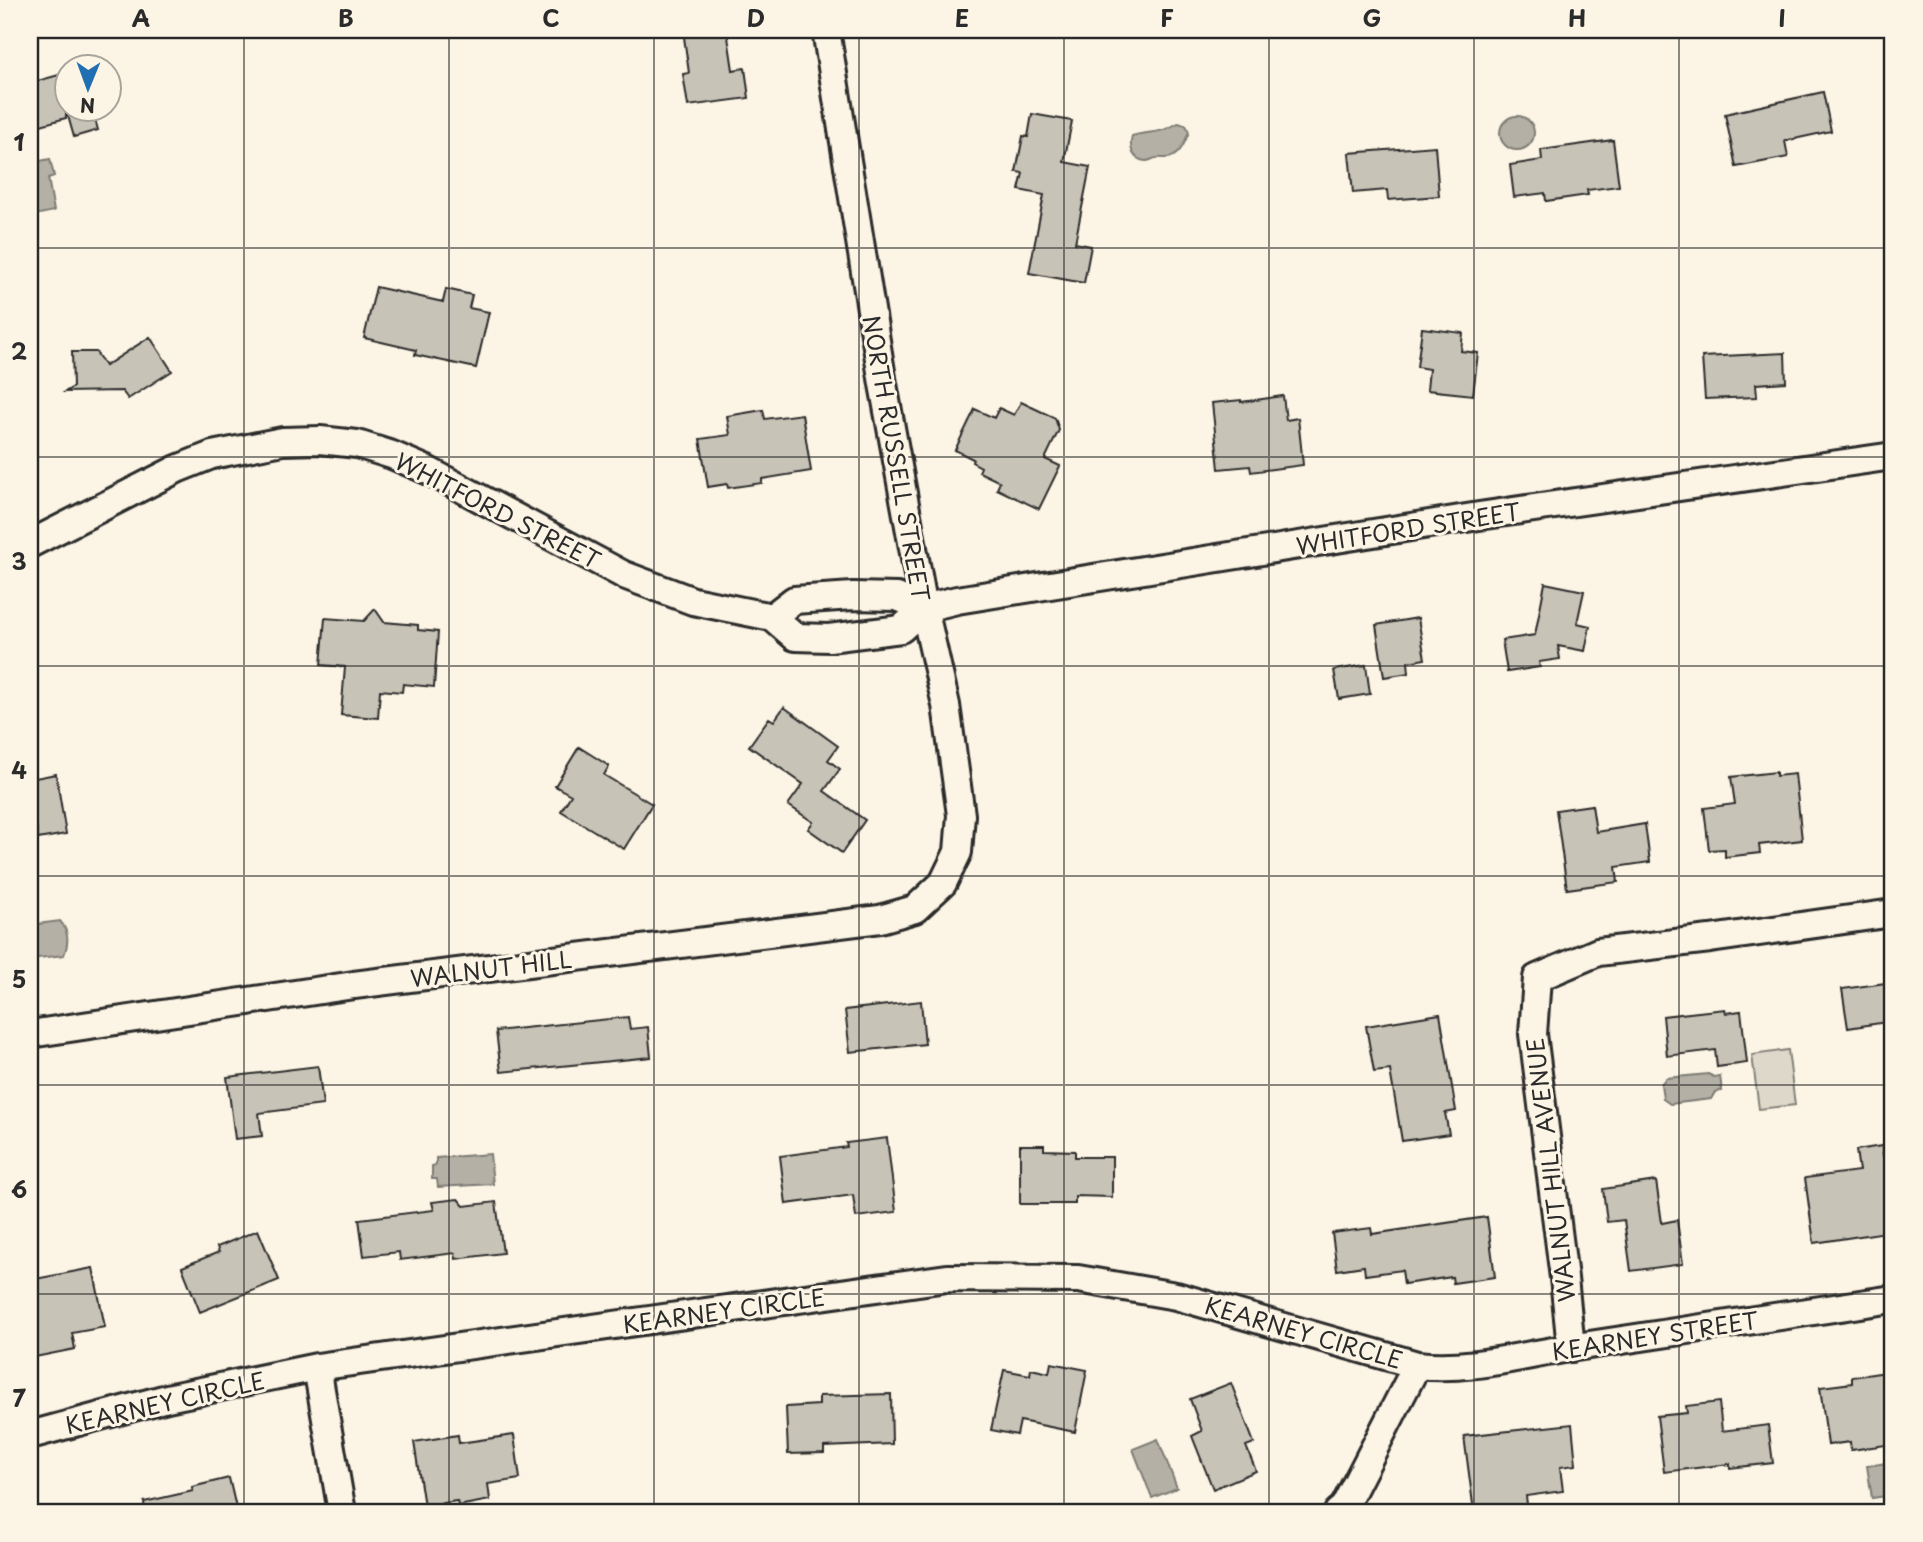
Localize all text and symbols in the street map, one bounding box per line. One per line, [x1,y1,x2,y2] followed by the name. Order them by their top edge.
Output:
[132,0,150,35] text: A
[338,0,354,35] text: B
[542,0,560,35] text: C
[747,0,765,35] text: D
[955,0,969,35] text: E
[1160,0,1174,35] text: F
[1363,0,1381,35] text: G
[1568,0,1586,35] text: H
[1778,0,1786,35] text: I
[52,52,122,122] north arrow
[80,92,95,120] text: N
[14,124,25,159] text: 1
[855,312,939,604] street label: NORTH RUSSELL STREET
[11,333,27,368] text: 2
[389,443,607,577] street label: WHITFORD STREET
[1294,493,1523,563] street label: WHITFORD STREET
[11,543,27,578] text: 3
[11,752,27,787] text: 4
[408,941,574,995] street label: WALNUT HILL
[12,961,26,996] text: 5
[1516,1036,1584,1304] street label: WALNUT HILL AVENUE
[11,1171,27,1206] text: 6
[620,1278,828,1342] street label: KEARNEY CIRCLE
[1201,1287,1407,1377] street label: KEARNEY CIRCLE
[1549,1301,1761,1369] street label: KEARNEY STREET
[62,1362,268,1442] street label: KEARNEY CIRCLE
[12,1380,26,1415] text: 7

